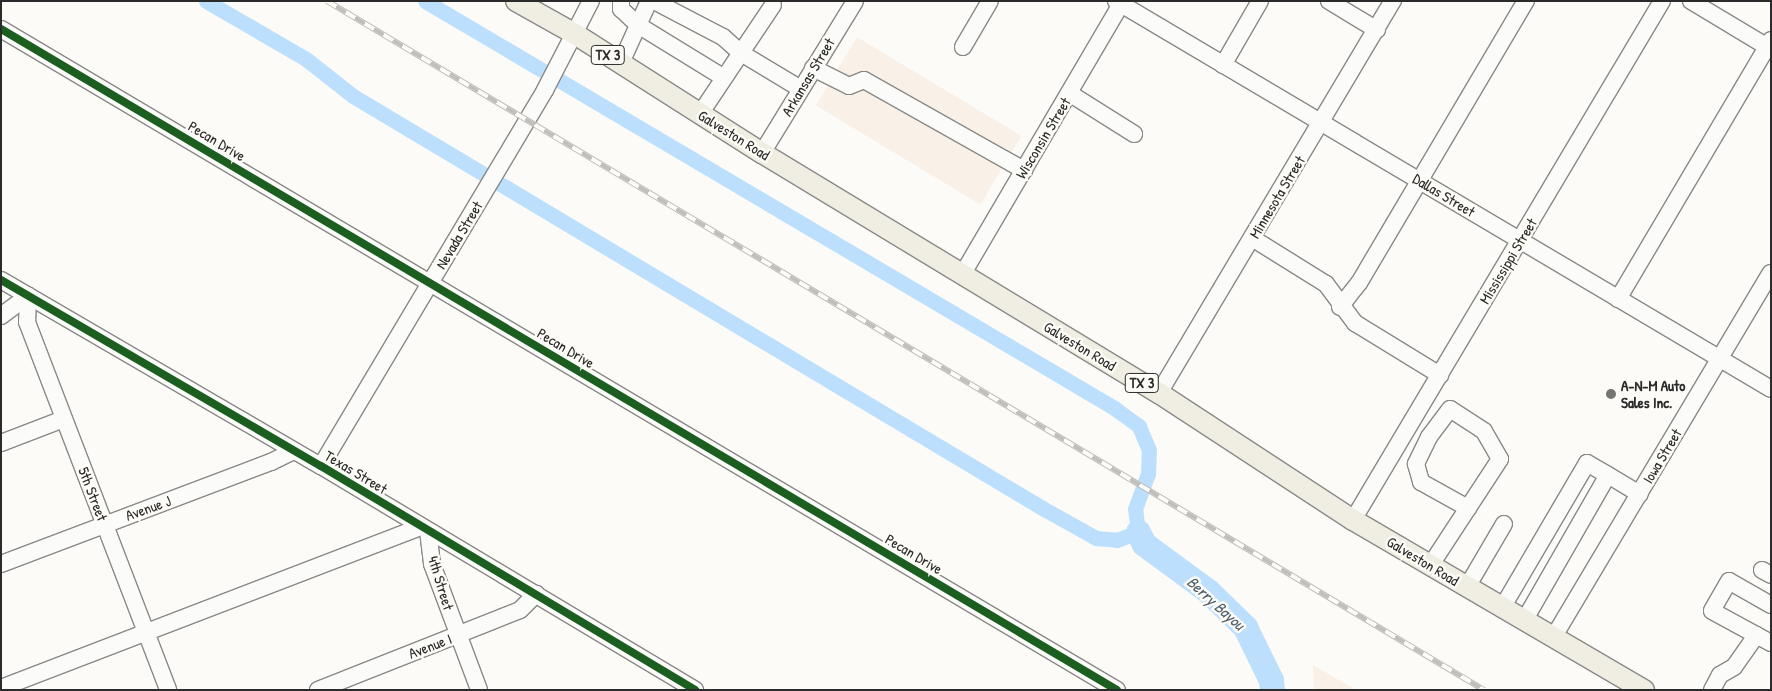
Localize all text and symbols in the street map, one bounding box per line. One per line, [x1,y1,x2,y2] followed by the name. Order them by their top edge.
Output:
[778,35,838,119] street label: Arkansas Street
[590,44,626,66] road number: TX 3
[1012,94,1074,182] street label: Wisconsin Street
[695,106,773,164] street label: Galveston Road
[185,117,249,165] street label: Pecan Drive
[1245,152,1309,242] street label: Minnesota Street
[1410,169,1478,221] street label: Dallas Street
[432,198,486,272] street label: Nevada Street
[1475,215,1541,307] street label: Mississippi Street
[1041,317,1119,375] street label: Galveston Road
[534,324,598,372] street label: Pecan Drive
[1124,372,1160,394] road number: TX 3
[1621,376,1685,411] place label: A-N-M Auto Sales Inc.
[1605,388,1617,400] marker: A-N-M Auto Sales Inc.
[1639,425,1685,487] street label: Iowa Street
[321,446,391,498] street label: Texas Street
[75,465,111,523] street label: 5th Street
[123,491,173,525] street label: Avenue J
[882,530,946,578] street label: Pecan Drive
[1384,532,1462,590] street label: Galveston Road
[424,554,458,612] street label: 4th Street
[1183,572,1249,634] water label: Berry Bayou
[406,630,454,662] street label: Avenue I

